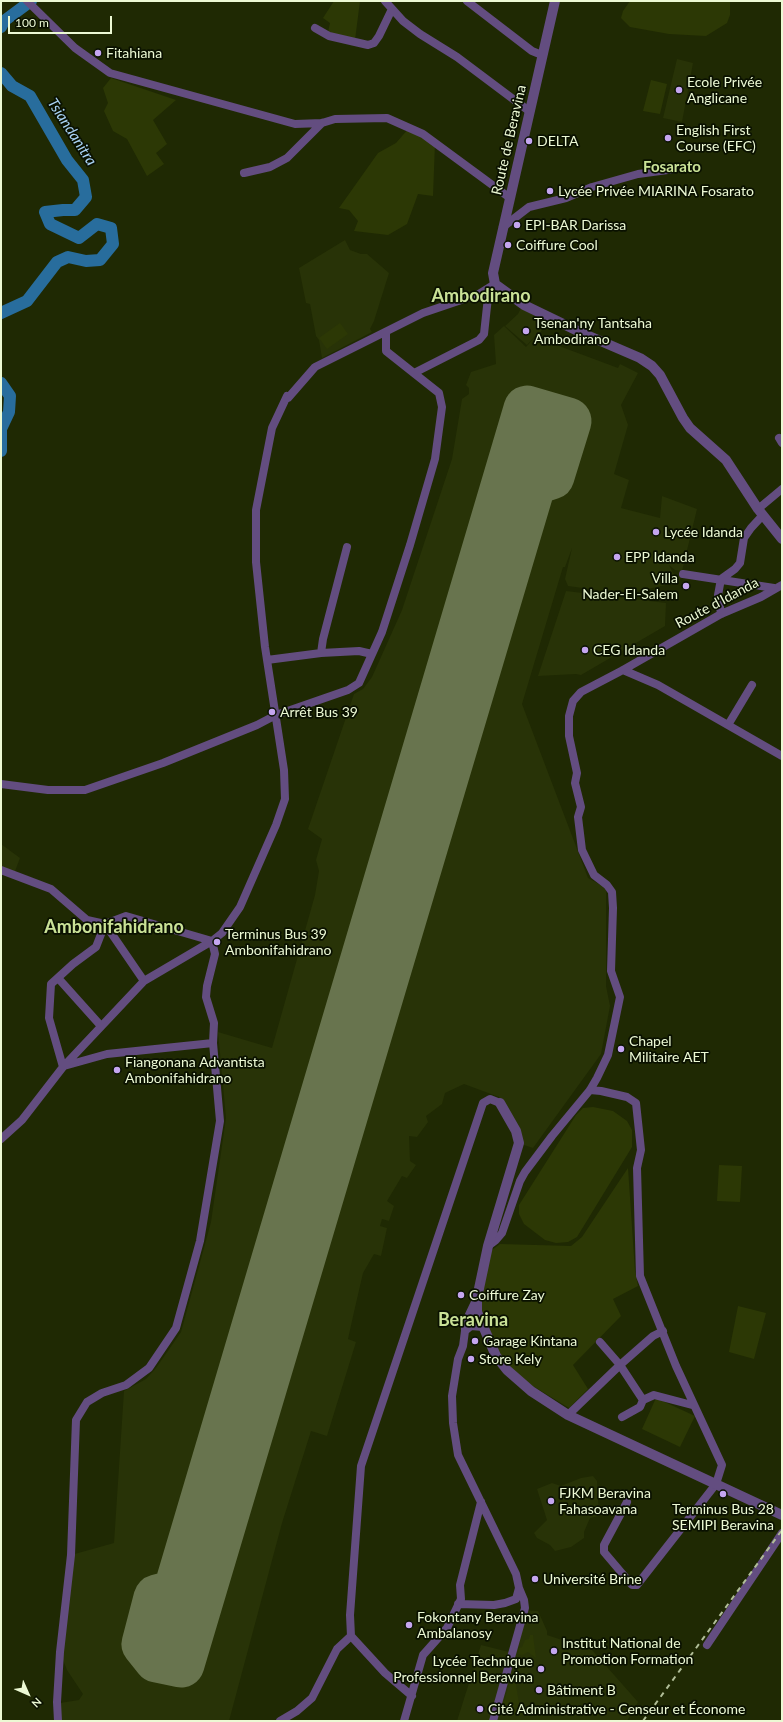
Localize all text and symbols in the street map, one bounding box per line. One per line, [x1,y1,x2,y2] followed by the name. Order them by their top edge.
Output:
[10,8,114,34] scale bar
[15,15,49,30] text: 100 m
[106,45,162,61] place label: Fitahiana
[93,48,103,58] marker: Fitahiana
[687,74,762,106] place label: Ecole Privée Anglicane
[488,83,530,197] street label: Route de Beravina
[674,85,684,95] marker: Ecole Privée Anglicane
[44,95,100,169] water label: Tsiandanitra
[676,122,756,154] place label: English First Course (EFC)
[537,133,578,149] place label: DELTA
[663,133,673,143] marker: English First Course (EFC)
[524,136,534,146] marker: DELTA
[643,158,701,176] district label: Fosarato
[558,183,754,199] place label: Lycée Privée MIARINA Fosarato
[545,186,555,196] marker: Lycée Privée MIARINA Fosarato
[525,217,626,233] place label: EPI-BAR Darissa
[512,220,522,230] marker: EPI-BAR Darissa
[516,237,598,253] place label: Coiffure Cool
[503,240,513,250] marker: Coiffure Cool
[431,285,531,307] district label: Ambodirano
[534,315,652,348] place label: Tsenan'ny Tantsaha Ambodirano
[521,326,531,336] marker: Tsenan'ny Tantsaha Ambodirano
[664,524,743,540] place label: Lycée Idanda
[651,527,661,537] marker: Lycée Idanda
[625,549,695,565] place label: EPP Idanda
[612,552,622,562] marker: EPP Idanda
[582,570,678,602] place label: Villa Nader-El-Salem
[673,574,761,632] street label: Route d'Idanda
[681,581,691,591] marker: Villa Nader-El-Salem
[593,642,665,658] place label: CEG Idanda
[580,645,590,655] marker: CEG Idanda
[280,704,358,720] place label: Arrêt Bus 39
[267,707,277,717] marker: Arrêt Bus 39
[44,916,184,938] district label: Ambonifahidrano
[225,926,331,958] place label: Terminus Bus 39 Ambonifahidrano
[212,937,222,947] marker: Terminus Bus 39 Ambonifahidrano
[629,1033,709,1066] place label: Chapel Militaire AET
[616,1044,626,1054] marker: Chapel Militaire AET
[125,1054,265,1086] place label: Fiangonana Advantista Ambonifahidrano
[112,1065,122,1075] marker: Fiangonana Advantista Ambonifahidrano
[469,1287,545,1303] place label: Coiffure Zay
[456,1290,466,1300] marker: Coiffure Zay
[438,1309,508,1331] district label: Beravina
[483,1333,577,1349] place label: Garage Kintana
[470,1336,480,1346] marker: Garage Kintana
[479,1351,542,1367] place label: Store Kely
[466,1354,476,1364] marker: Store Kely
[559,1485,651,1518] place label: FJKM Beravina Fahasoavana
[718,1489,728,1499] marker: Terminus Bus 28 SEMIPI Beravina
[546,1496,556,1506] marker: FJKM Beravina Fahasoavana
[672,1501,774,1534] place label: Terminus Bus 28 SEMIPI Beravina
[543,1571,642,1587] place label: Université Brine
[530,1574,540,1584] marker: Université Brine
[417,1609,539,1642] place label: Fokontany Beravina Ambalanosy
[404,1620,414,1630] marker: Fokontany Beravina Ambalanosy
[562,1635,693,1668] place label: Institut National de Promotion Formation
[549,1646,559,1656] marker: Institut National de Promotion Formation
[393,1653,533,1686] place label: Lycée Technique Professionnel Beravina
[536,1664,546,1674] marker: Lycée Technique Professionnel Beravina
[8,1674,48,1714] north arrow
[547,1682,616,1698] place label: Bâtiment B
[534,1685,544,1695] marker: Bâtiment B
[29,1695,44,1710] text: N
[488,1701,745,1717] place label: Cité Administrative - Censeur et Économe
[475,1704,485,1714] marker: Cité Administrative - Censeur et Économe

